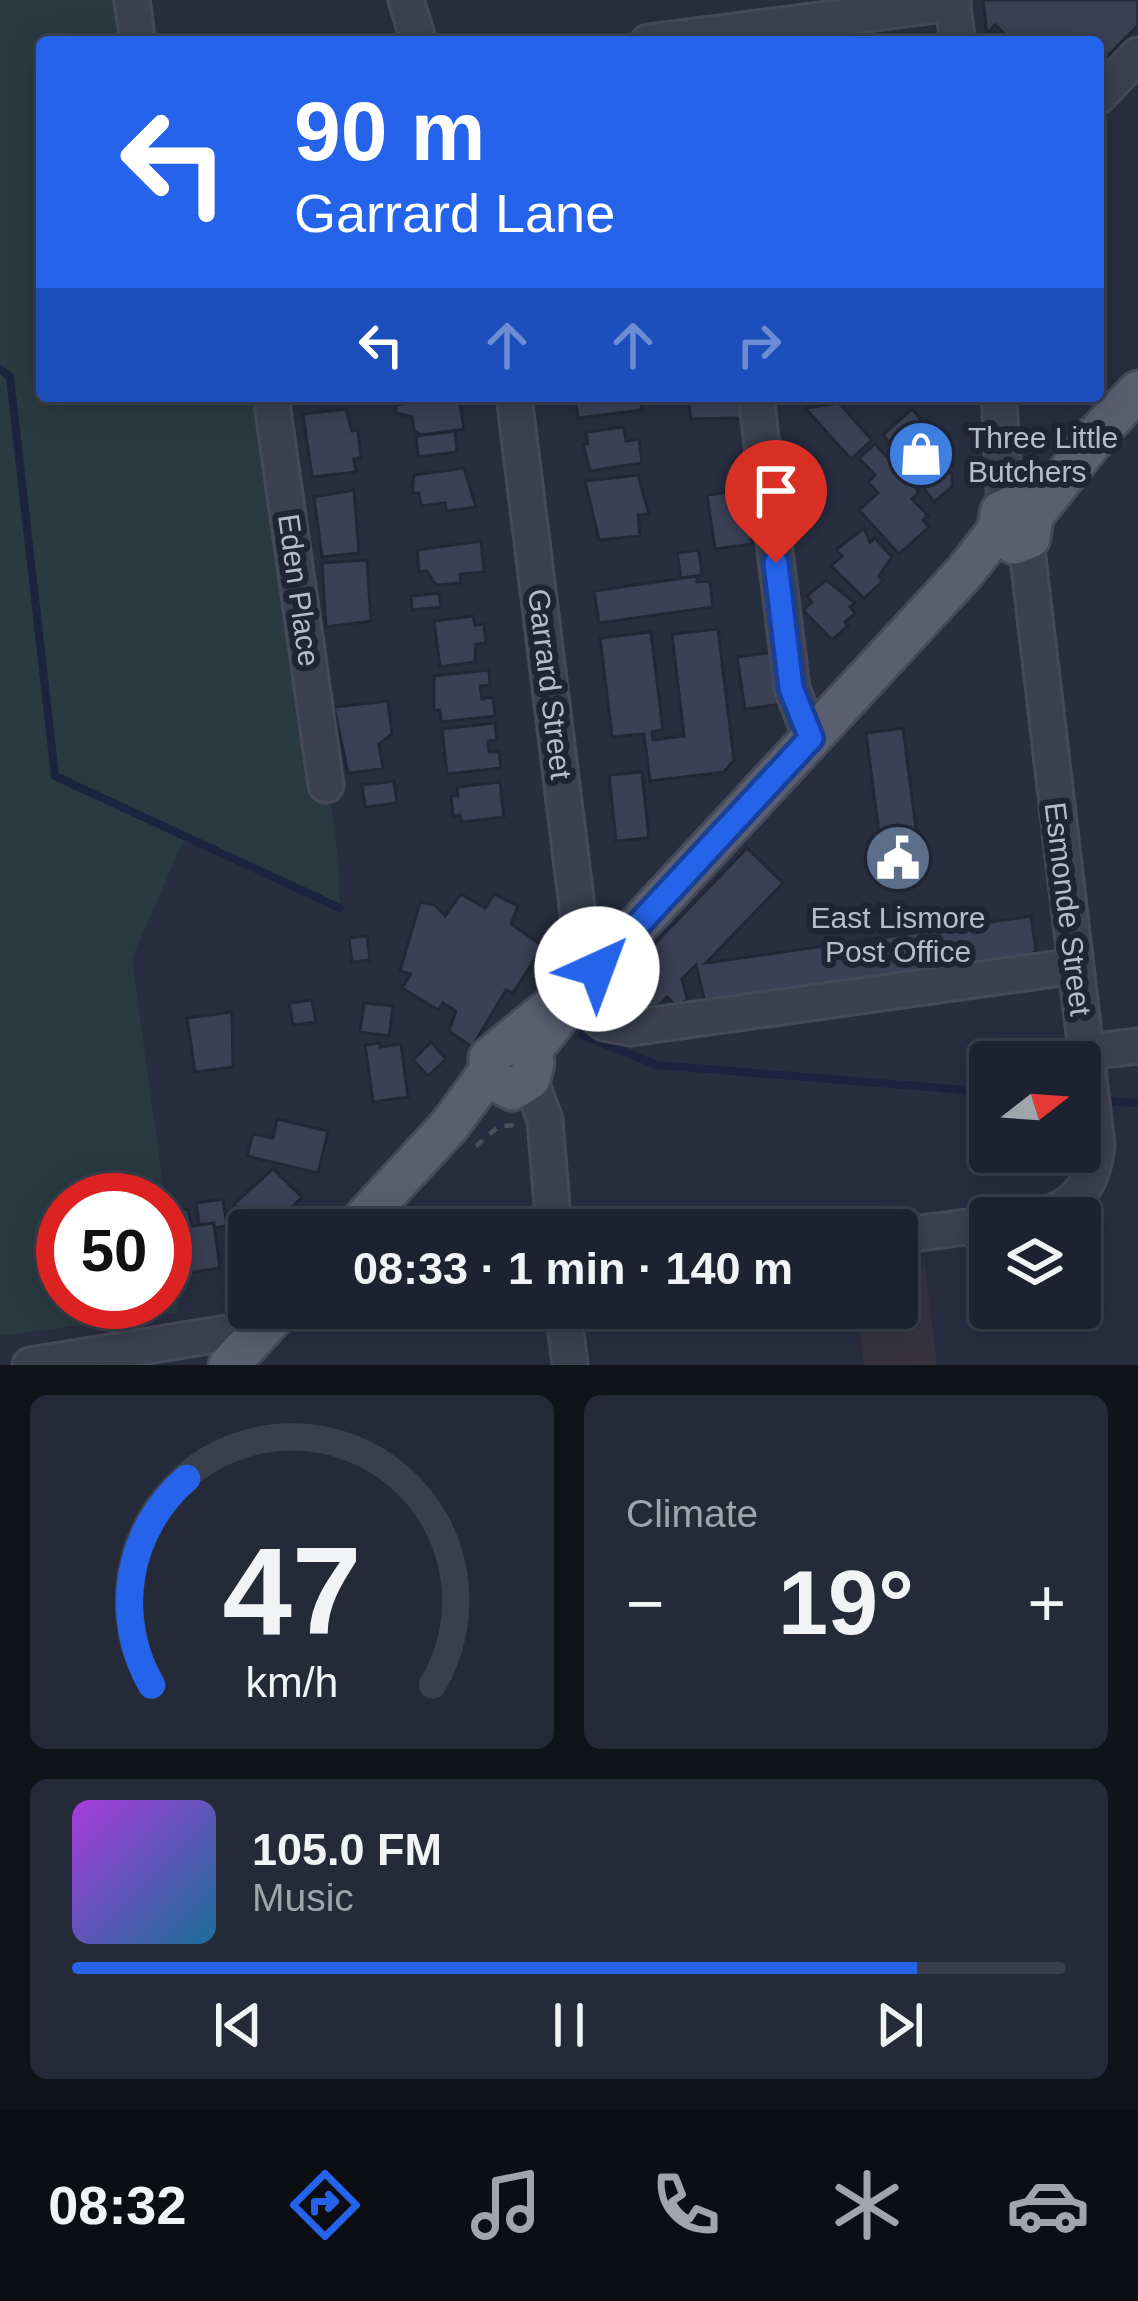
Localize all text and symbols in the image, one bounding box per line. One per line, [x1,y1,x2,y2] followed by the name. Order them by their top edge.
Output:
[96,84,252,240] icon: left
[294,84,485,178] text: 90 m
[294,183,615,243] text: Garrard Lane
[348,312,414,378] icon: left
[474,312,540,378] icon: ahead
[600,312,666,378] icon: ahead
[726,312,792,378] icon: right
[886,419,956,489] shop icon: Three Little Butchers
[968,421,1118,488] place label: Three Little Butchers
[725,440,827,563] pin
[743,458,809,524] icon: arrive
[272,512,326,668] street label: Eden Place
[522,587,578,782] street label: Garrard Street
[1039,800,1098,1018] street label: Esmonde Street
[863,823,933,893] public building icon: East Lismore Post Office
[810,901,986,968] place label: East Lismore Post Office
[534,906,660,1032] position arrow
[969,1041,1101,1173] north arrow
[969,1041,1101,1329] map controls
[36,1173,192,1329] speed limit sign: 50
[969,1197,1101,1329] button: layers
[353,1243,793,1294] text: 08:33 · 1 min · 140 m
[626,1492,758,1535] text: Climate
[223,1521,361,1660] text: 47
[778,1553,914,1653] text: 19°
[626,1566,665,1640] text: −
[1027,1566,1066,1640] text: +
[246,1658,338,1706] text: km/h
[252,1824,442,1875] text: 105.0 FM
[252,1876,354,1919] text: Music
[205,1992,271,2058] icon: previous
[536,1992,602,2058] icon: pause
[867,1992,933,2058] icon: next
[283,2163,367,2247] icon: directions
[464,2163,548,2247] icon: music
[644,2163,728,2247] icon: phone
[825,2163,909,2247] icon: climate
[1006,2163,1090,2247] icon: car
[48,2175,186,2235] text: 08:32

